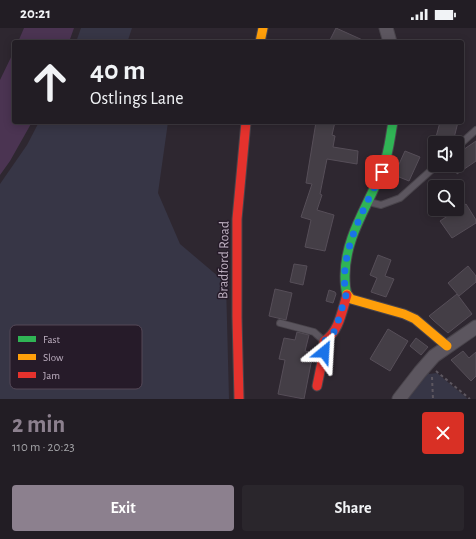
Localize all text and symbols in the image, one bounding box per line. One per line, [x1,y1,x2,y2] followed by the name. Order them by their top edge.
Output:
[20,6,51,21] text: 20:21
[24,56,76,108] icon: ahead
[90,57,146,85] text: 40 m
[90,90,184,108] text: Ostlings Lane
[428,136,464,216] map controls
[428,136,464,172] button: sound
[365,155,399,189] pin
[371,161,393,183] icon: arrive
[428,180,464,216] button: search
[216,221,232,299] street label: Bradford Road
[10,325,142,389] legend
[303,331,345,373] position arrow
[43,334,61,345] text: Fast
[43,352,64,363] text: Slow
[43,370,60,381] text: Jam
[422,412,464,454] button: close
[12,413,65,437] text: 2 min
[12,441,75,454] text: 110 m · 20:23
[12,485,234,531] button: Exit
[242,485,464,531] button: Share

